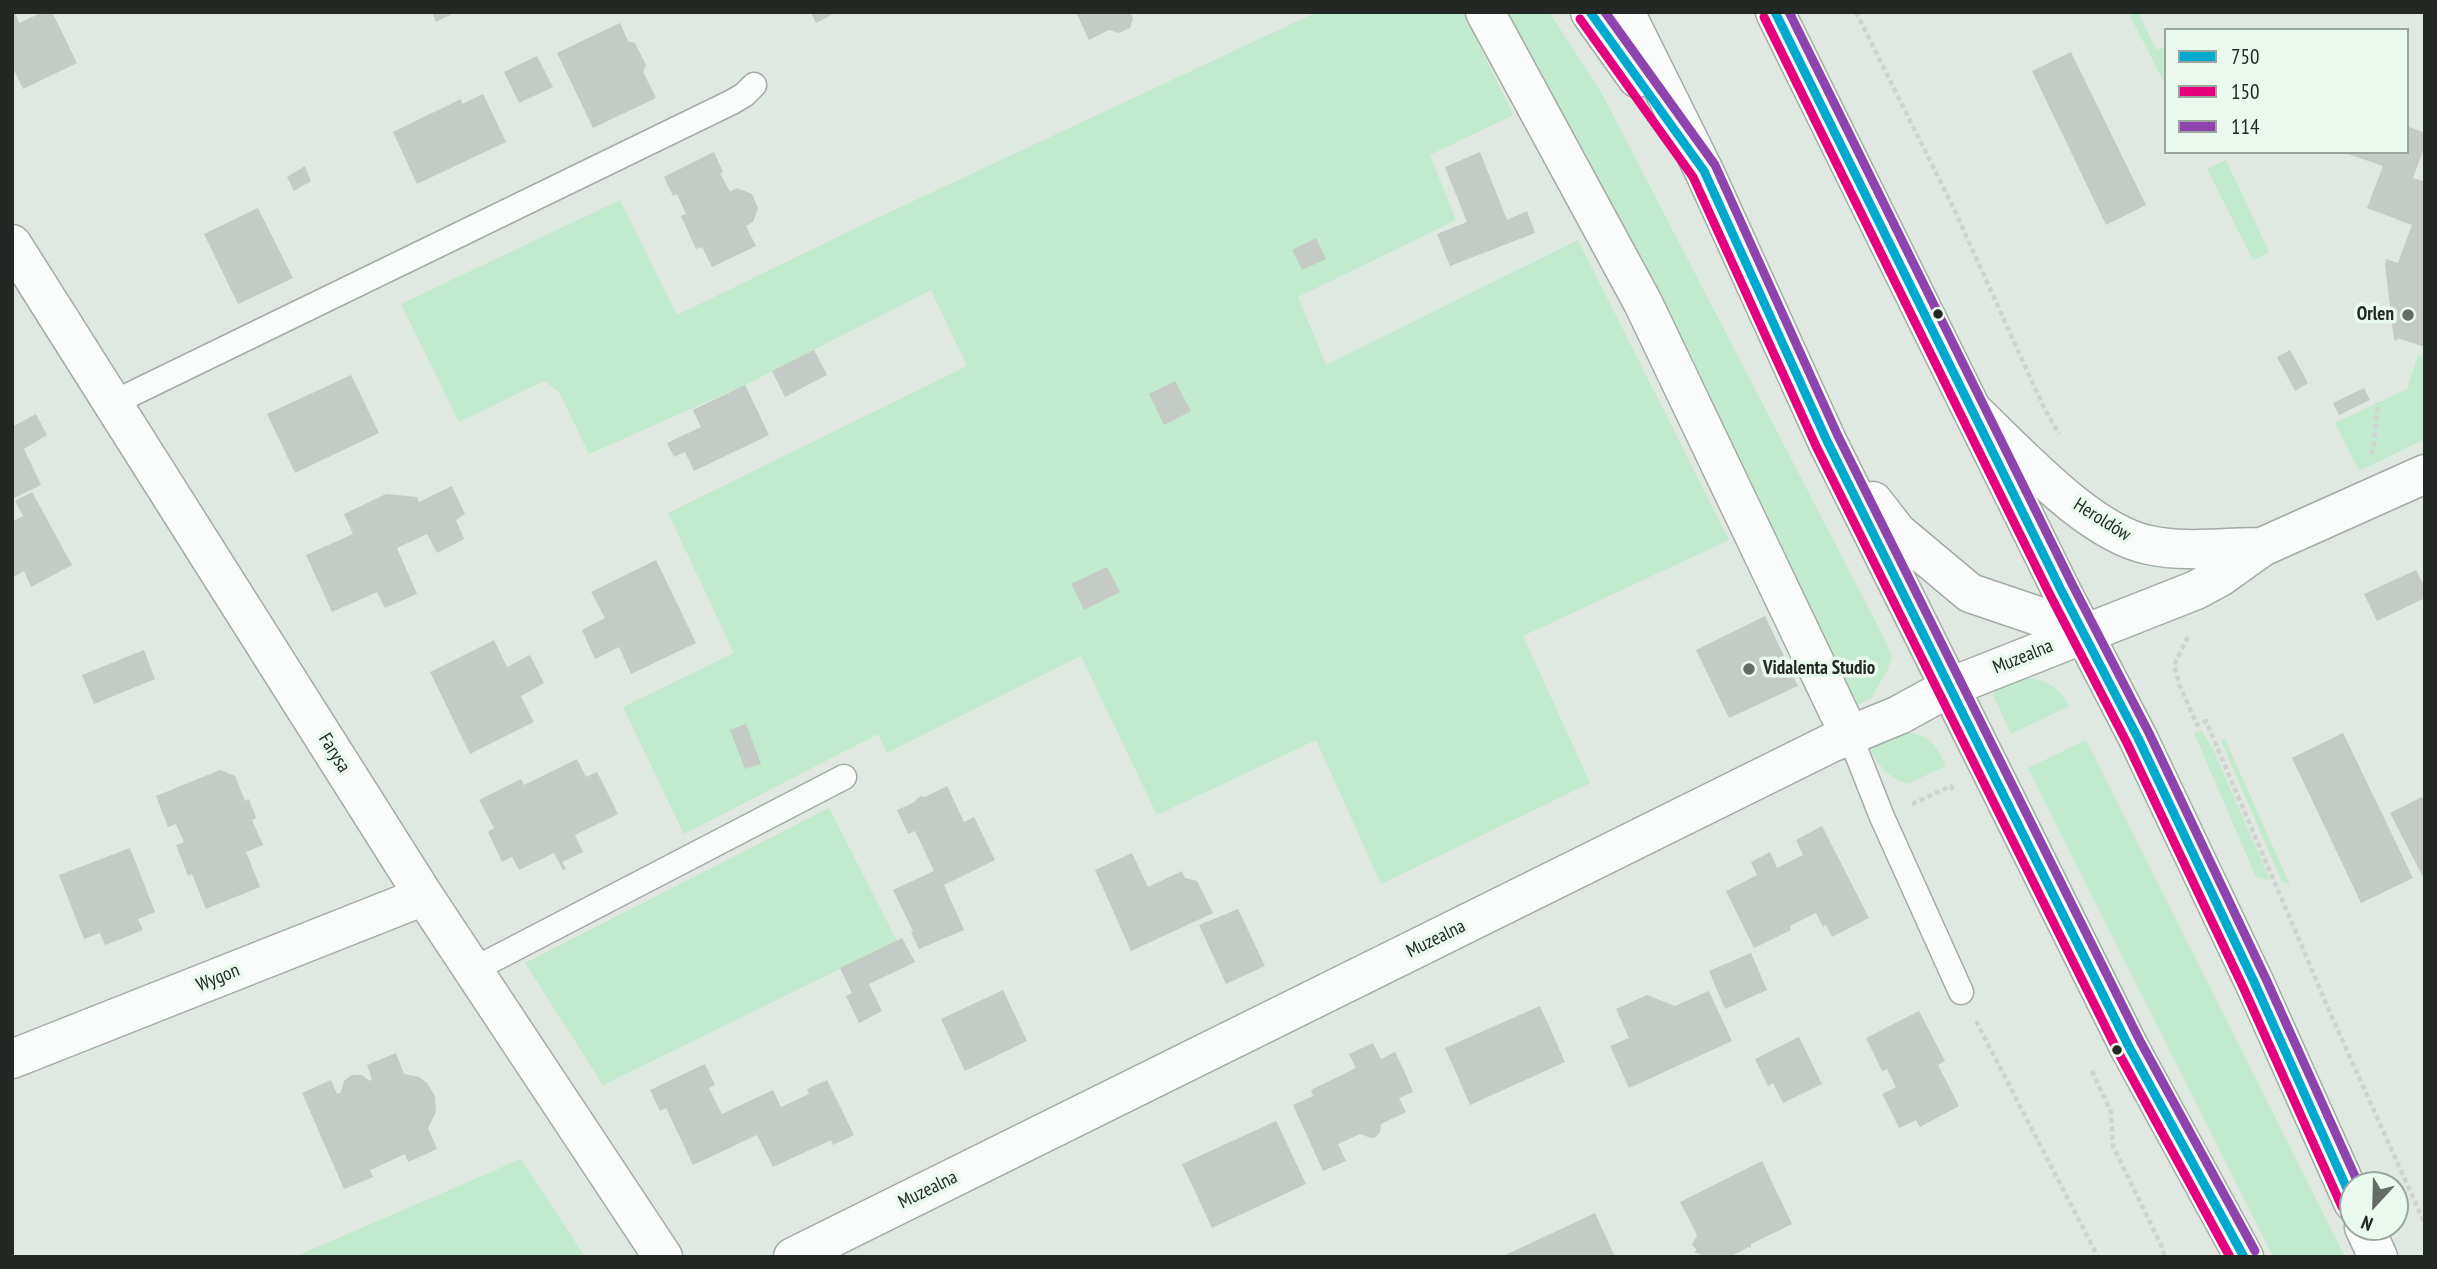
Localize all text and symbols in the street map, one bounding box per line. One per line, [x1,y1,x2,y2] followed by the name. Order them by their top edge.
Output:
[2164,28,2409,154] legend
[2231,43,2259,70] text: 750
[2231,78,2259,105] text: 150
[2231,113,2259,140] text: 114
[2357,304,2394,326] place label: Orlen
[1931,307,1945,321] unlabelled marker
[2400,307,2416,323] marker: Orlen
[2069,494,2135,546] street label: Heroldów
[1990,635,2056,679] street label: Muzealna
[1763,658,1875,680] place label: Vidalenta Studio
[1741,661,1757,677] marker: Vidalenta Studio
[313,729,355,777] street label: Farysa
[1403,915,1469,963] street label: Muzealna
[193,959,243,997] street label: Wygon
[2110,1043,2124,1057] unlabelled marker
[895,1166,961,1214] street label: Muzealna
[2339,1171,2409,1241] north arrow
[2358,1211,2376,1237] text: N

